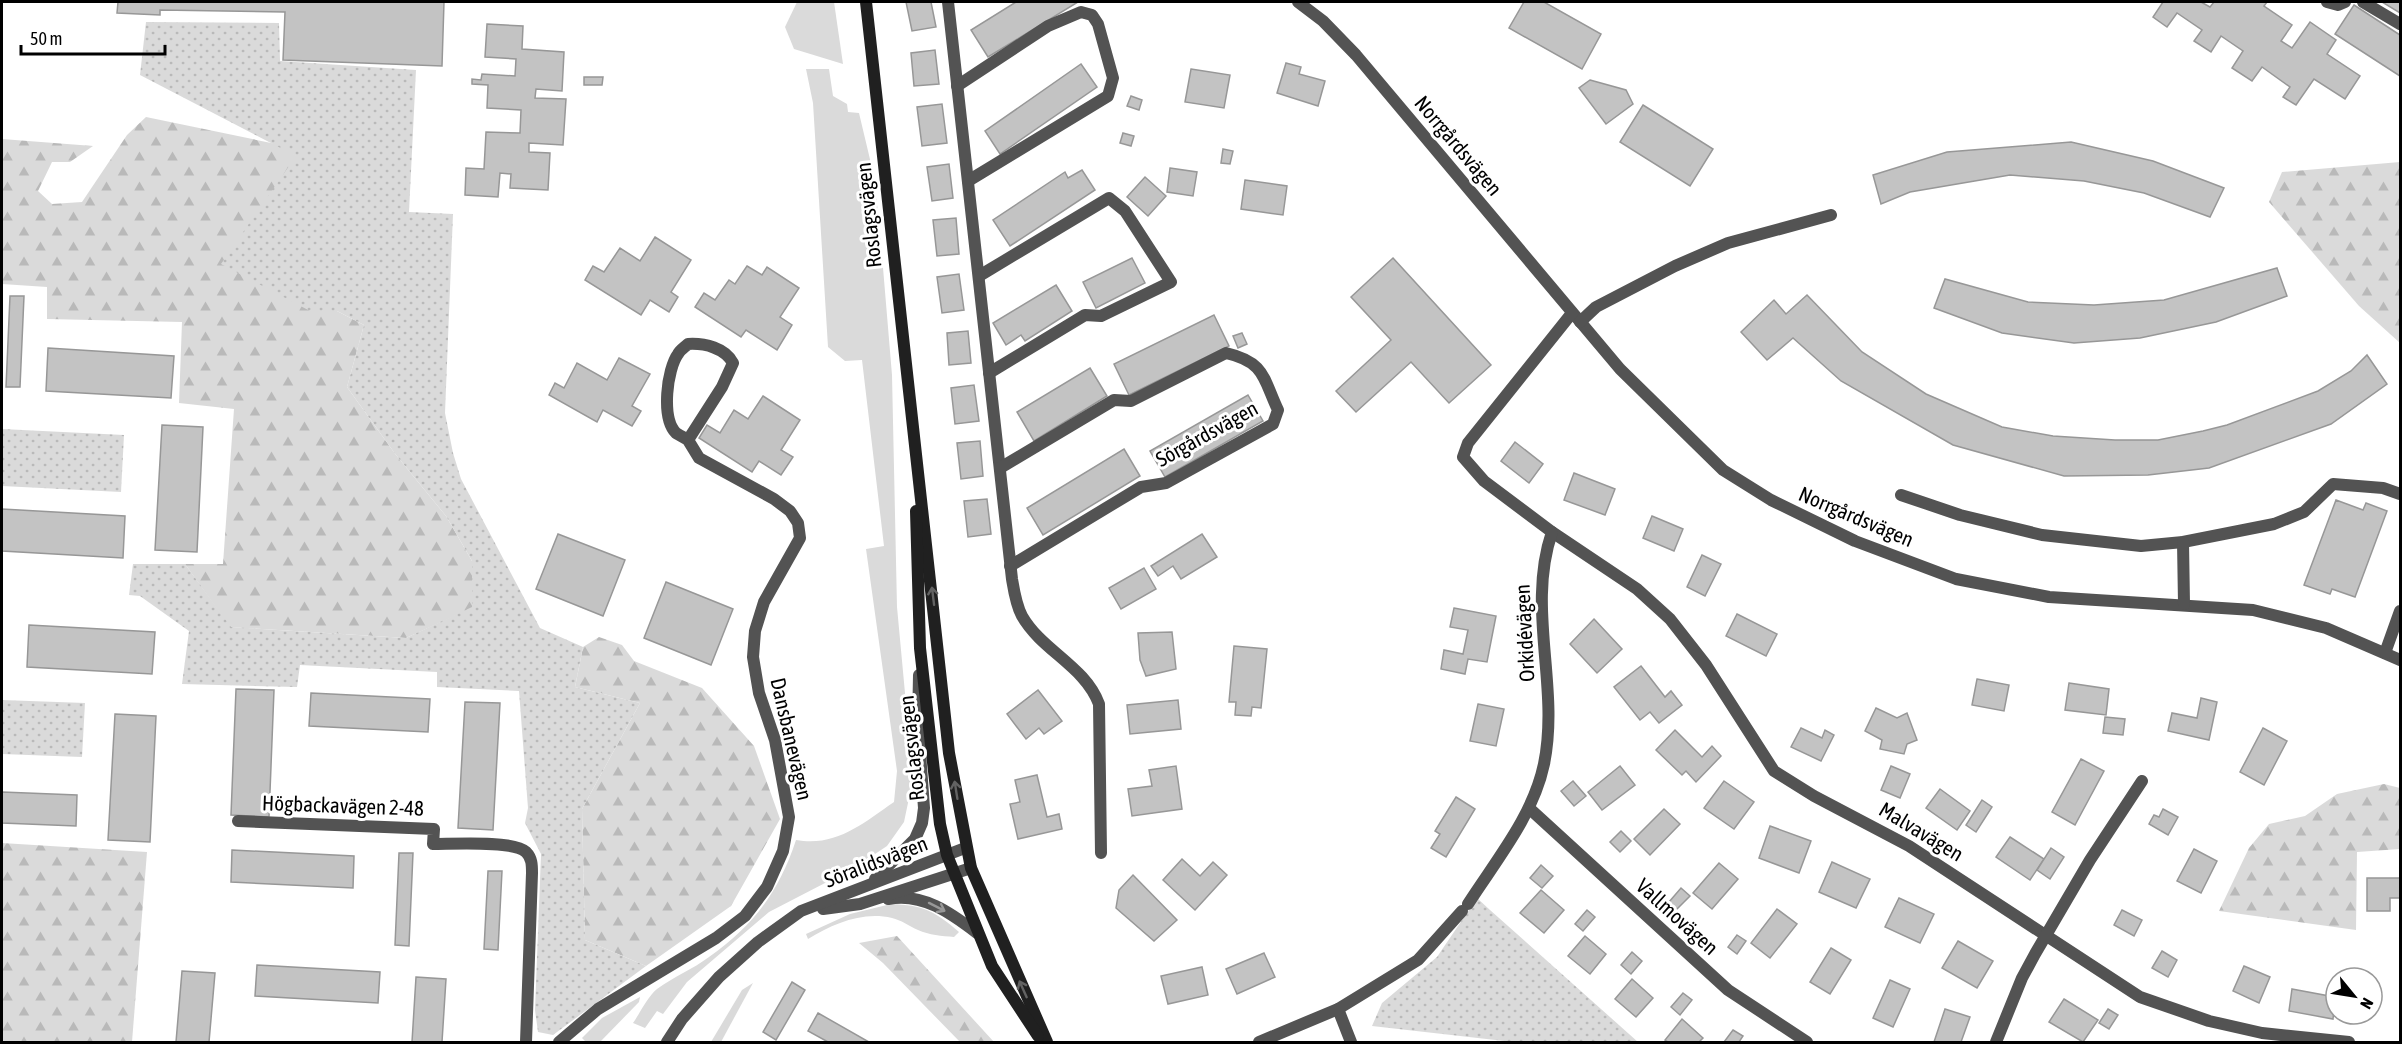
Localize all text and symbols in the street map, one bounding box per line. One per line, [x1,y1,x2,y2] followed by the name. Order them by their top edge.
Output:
[21,18,165,56] scale bar
[30,28,62,49] text: 50 m
[1410,91,1507,200] street label: Norrgårdsvägen
[851,161,885,269] street label: Roslagsvägen
[1151,395,1262,471] street label: Sörgårdsvägen
[1795,481,1917,551] street label: Norrgårdsvägen
[1509,584,1539,682] street label: Orkidévägen
[927,587,938,607] one-way arrow
[766,675,818,802] street label: Dansbanevägen
[894,694,928,802] street label: Roslagsvägen
[950,781,961,800] one-way arrow
[262,790,424,820] street label: Högbackavägen 2-48
[1875,797,1968,866] street label: Malvavägen
[821,830,931,892] street label: Söralidsvägen
[1632,873,1724,959] street label: Vallmovägen
[928,901,946,913] one-way arrow
[2324,966,2384,1026] north arrow
[1016,981,1028,999] one-way arrow
[2357,995,2377,1012] text: N

